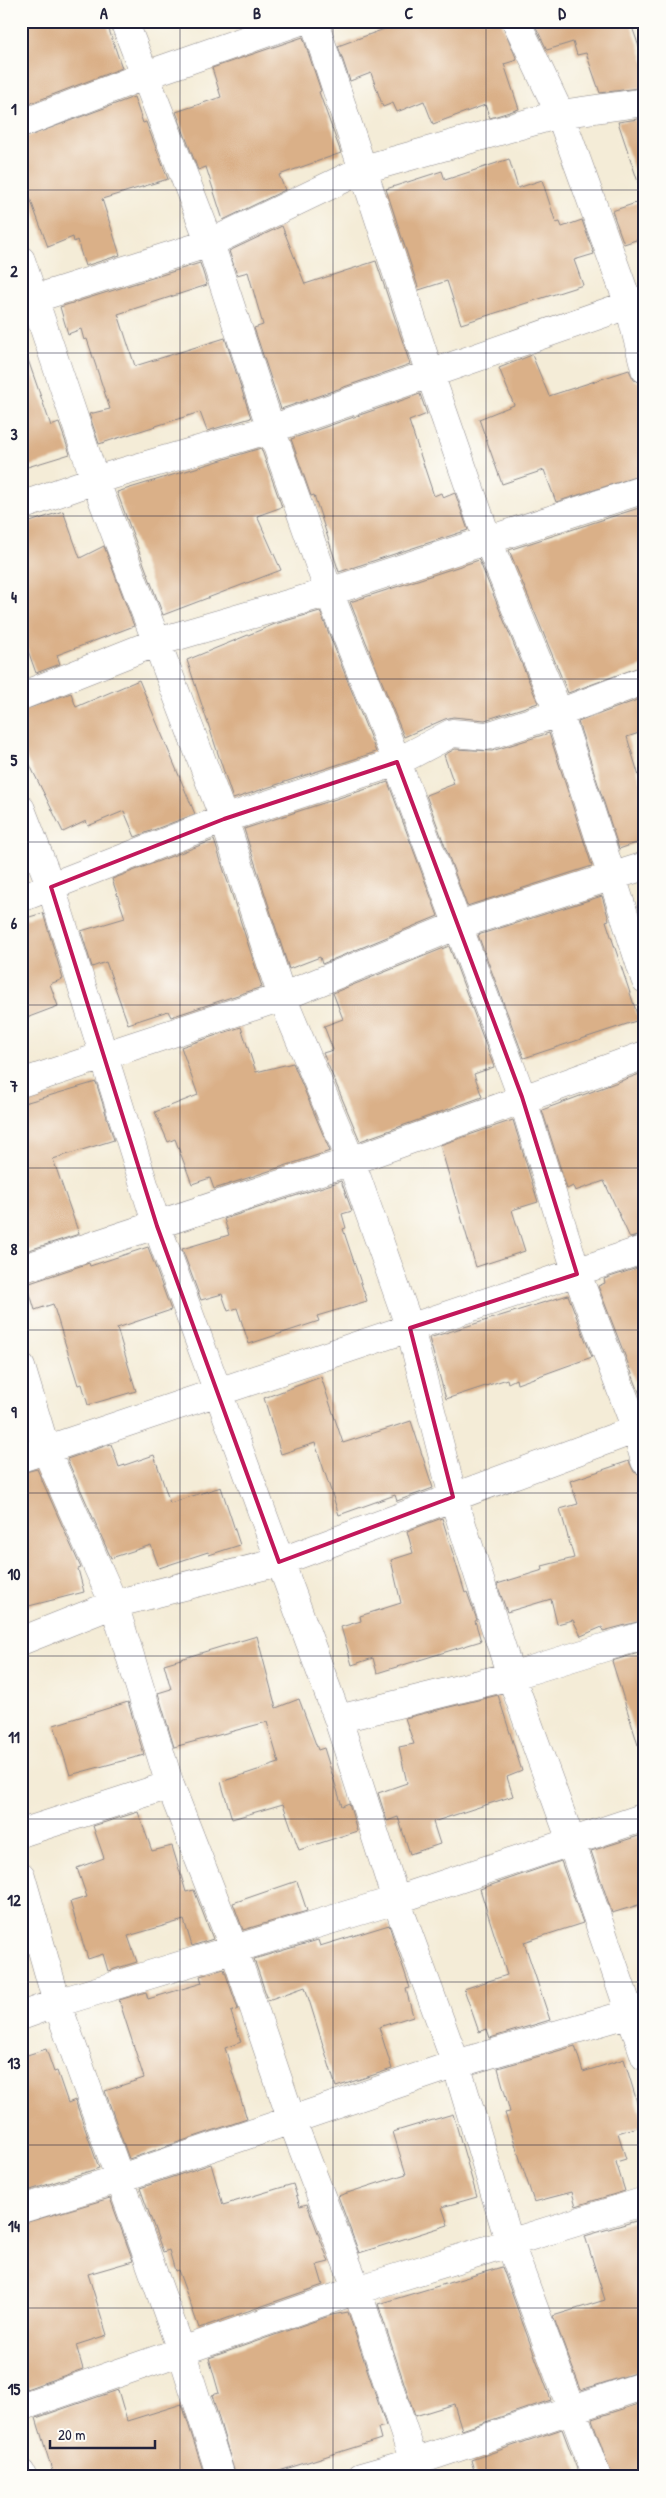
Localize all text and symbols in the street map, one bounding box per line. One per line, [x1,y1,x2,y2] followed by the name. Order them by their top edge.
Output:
[100,2,108,24] text: A
[253,2,261,24] text: B
[405,2,414,24] text: C
[558,2,566,24] text: D
[11,98,17,120] text: 1
[10,260,18,282] text: 2
[10,423,18,445] text: 3
[11,586,17,608] text: 4
[11,749,18,771] text: 5
[11,912,18,934] text: 6
[9,1075,18,1097] text: 7
[11,1238,18,1260] text: 8
[11,1401,17,1423] text: 9
[8,1563,20,1585] text: 10
[8,1726,20,1748] text: 11
[7,1889,21,1911] text: 12
[8,2052,20,2074] text: 13
[8,2215,20,2237] text: 14
[8,2378,21,2400] text: 15
[50,2418,155,2450] scale bar
[58,2424,85,2445] text: 20 m

